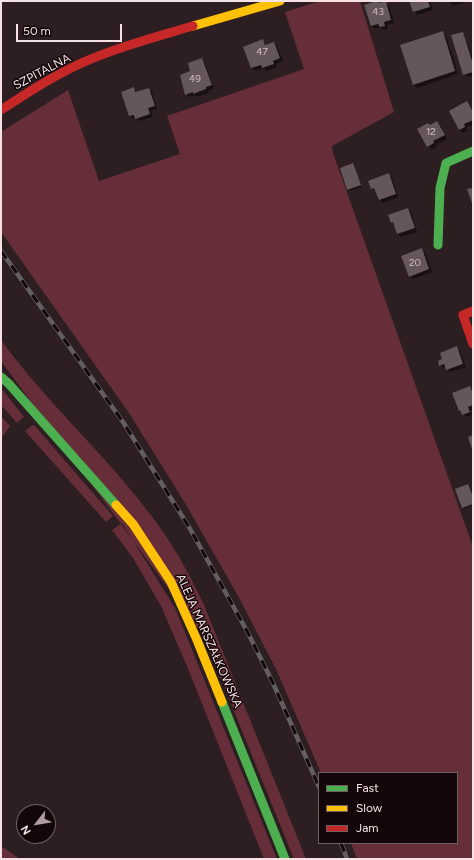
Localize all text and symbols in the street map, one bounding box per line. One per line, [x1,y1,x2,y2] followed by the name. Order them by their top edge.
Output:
[372,6,384,18] house number: 43
[18,16,124,42] scale bar
[23,24,51,38] text: 50 m
[256,46,268,58] house number: 47
[11,51,73,93] street label: SZPITALNA
[189,73,201,85] house number: 49
[426,126,436,138] house number: 12
[409,257,421,269] house number: 20
[173,572,245,710] street label: ALEJA MARSZAŁKOWSKA
[318,772,458,844] legend
[356,781,379,795] text: Fast
[356,801,382,815] text: Slow
[16,804,56,844] north arrow
[356,821,379,835] text: Jam
[18,823,34,837] text: N

